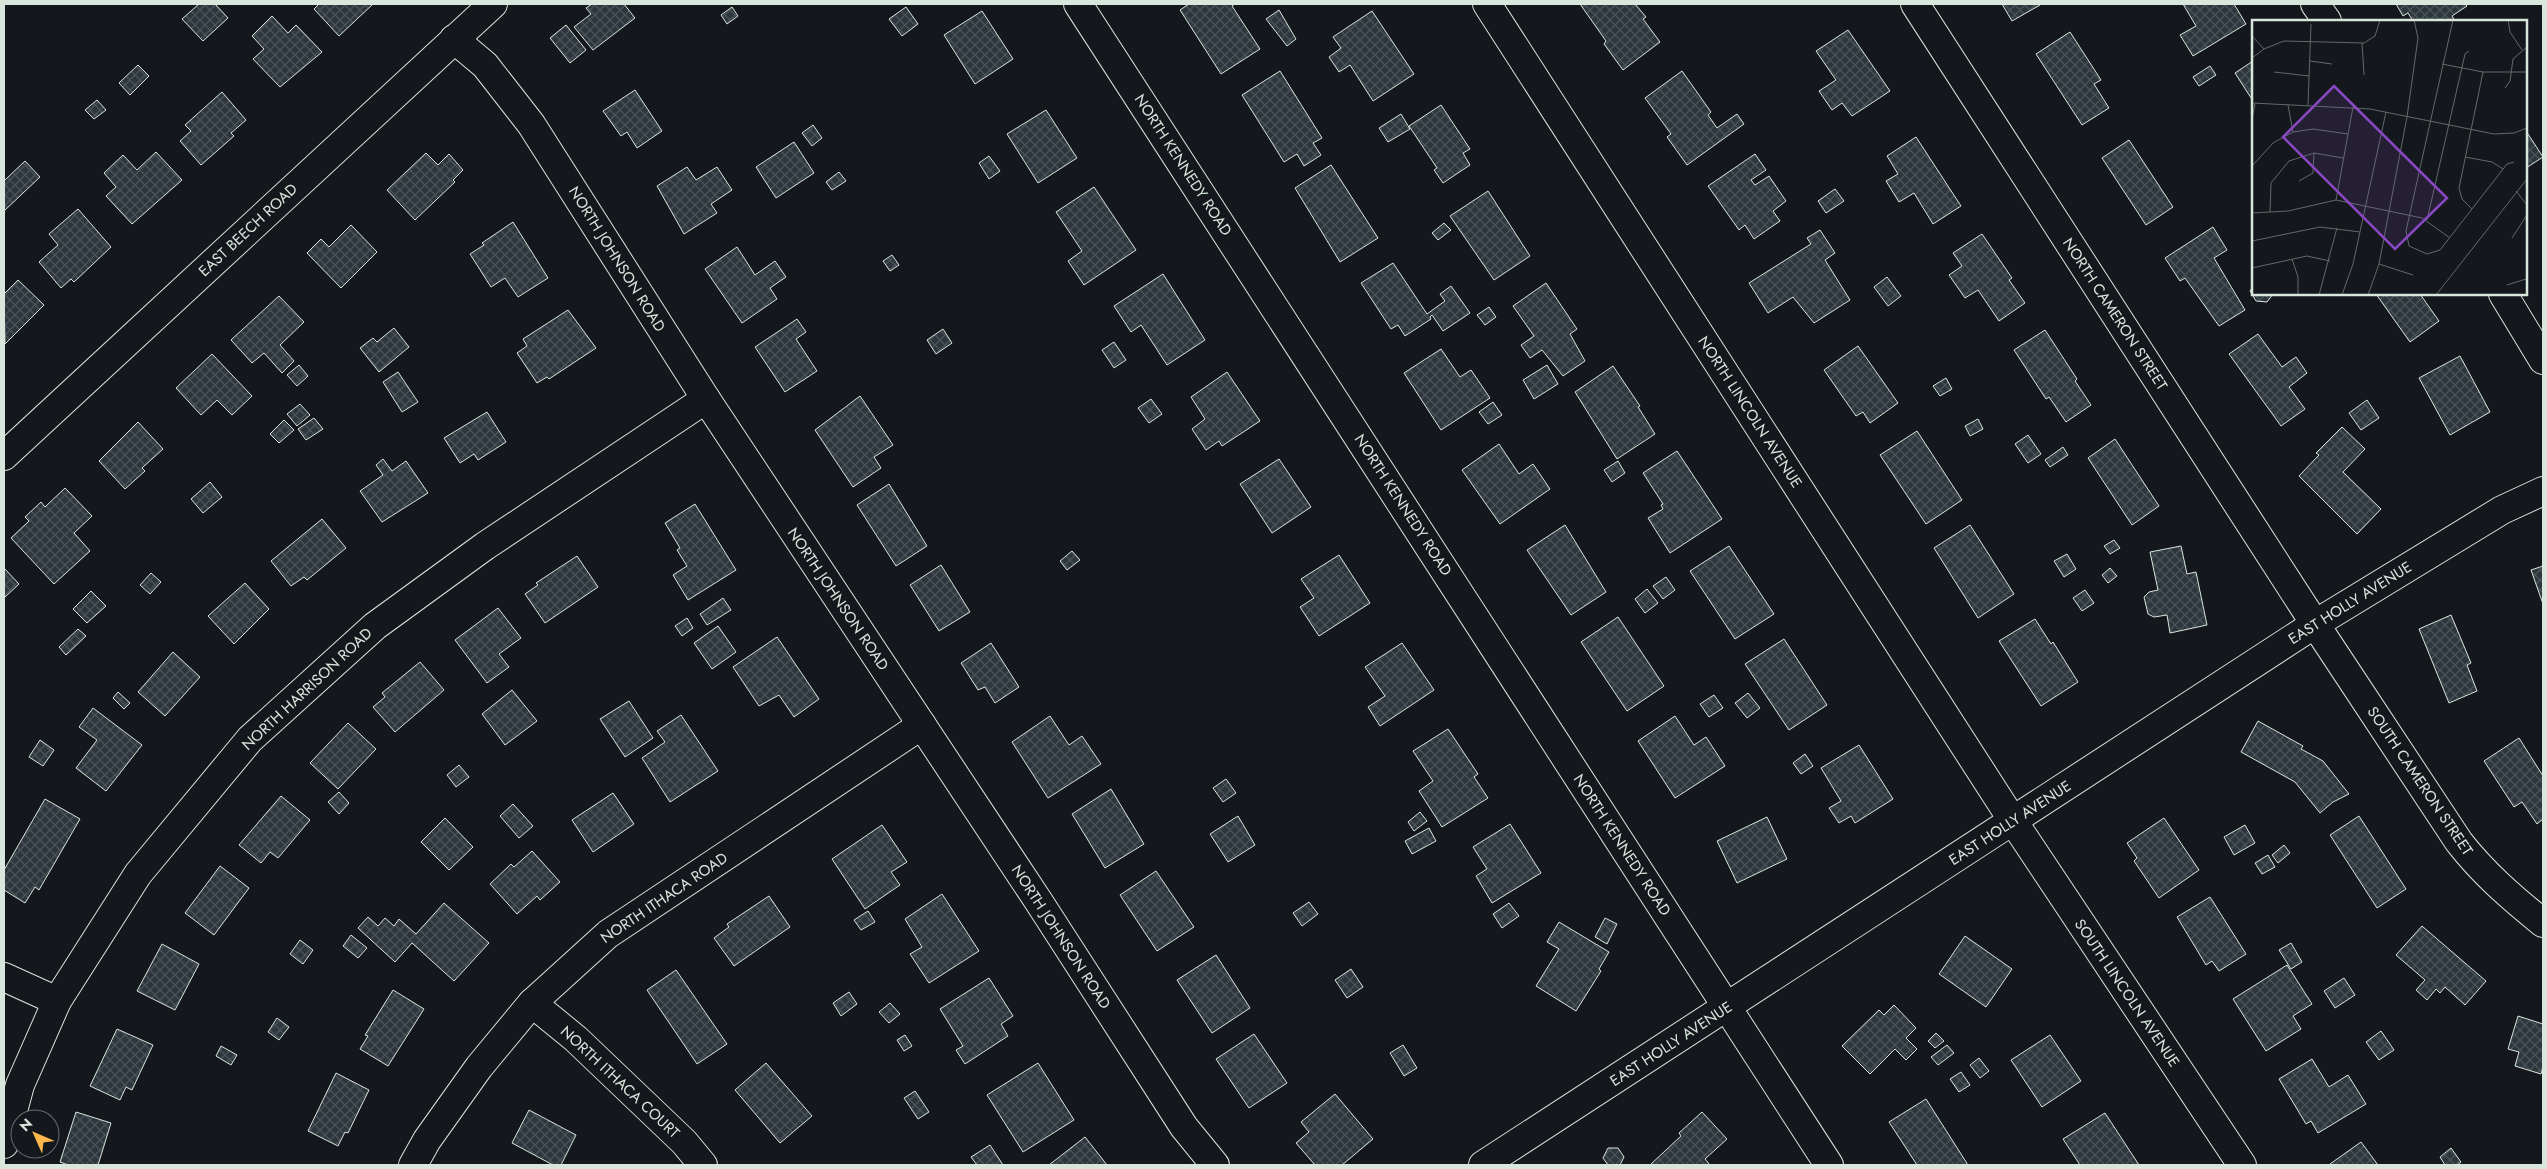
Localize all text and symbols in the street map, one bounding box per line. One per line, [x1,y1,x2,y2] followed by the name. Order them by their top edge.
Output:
[2252,20,2527,295] inset map
[1129,90,1237,240] street label: NORTH KENNEDY ROAD
[194,178,302,282] street label: EAST BEECH ROAD
[563,182,671,336] street label: NORTH JOHNSON ROAD
[2057,233,2173,395] street label: NORTH CAMERON STREET
[1693,332,1807,492] street label: NORTH LINCOLN AVENUE
[1349,430,1457,580] street label: NORTH KENNEDY ROAD
[782,523,894,675] street label: NORTH JOHNSON ROAD
[2284,556,2416,650] street label: EAST HOLLY AVENUE
[237,623,377,755] street label: NORTH HARRISON ROAD
[2362,702,2478,860] street label: SOUTH CAMERON STREET
[1568,770,1676,920] street label: NORTH KENNEDY ROAD
[1945,775,2075,871] street label: EAST HOLLY AVENUE
[596,847,732,949] street label: NORTH ITHACA ROAD
[1006,861,1116,1013] street label: NORTH JOHNSON ROAD
[2069,915,2185,1071] street label: SOUTH LINCOLN AVENUE
[1606,996,1736,1092] street label: EAST HOLLY AVENUE
[555,1021,685,1143] street label: NORTH ITHACA COURT
[10,1109,60,1159] north arrow
[15,1114,37,1136] text: N

